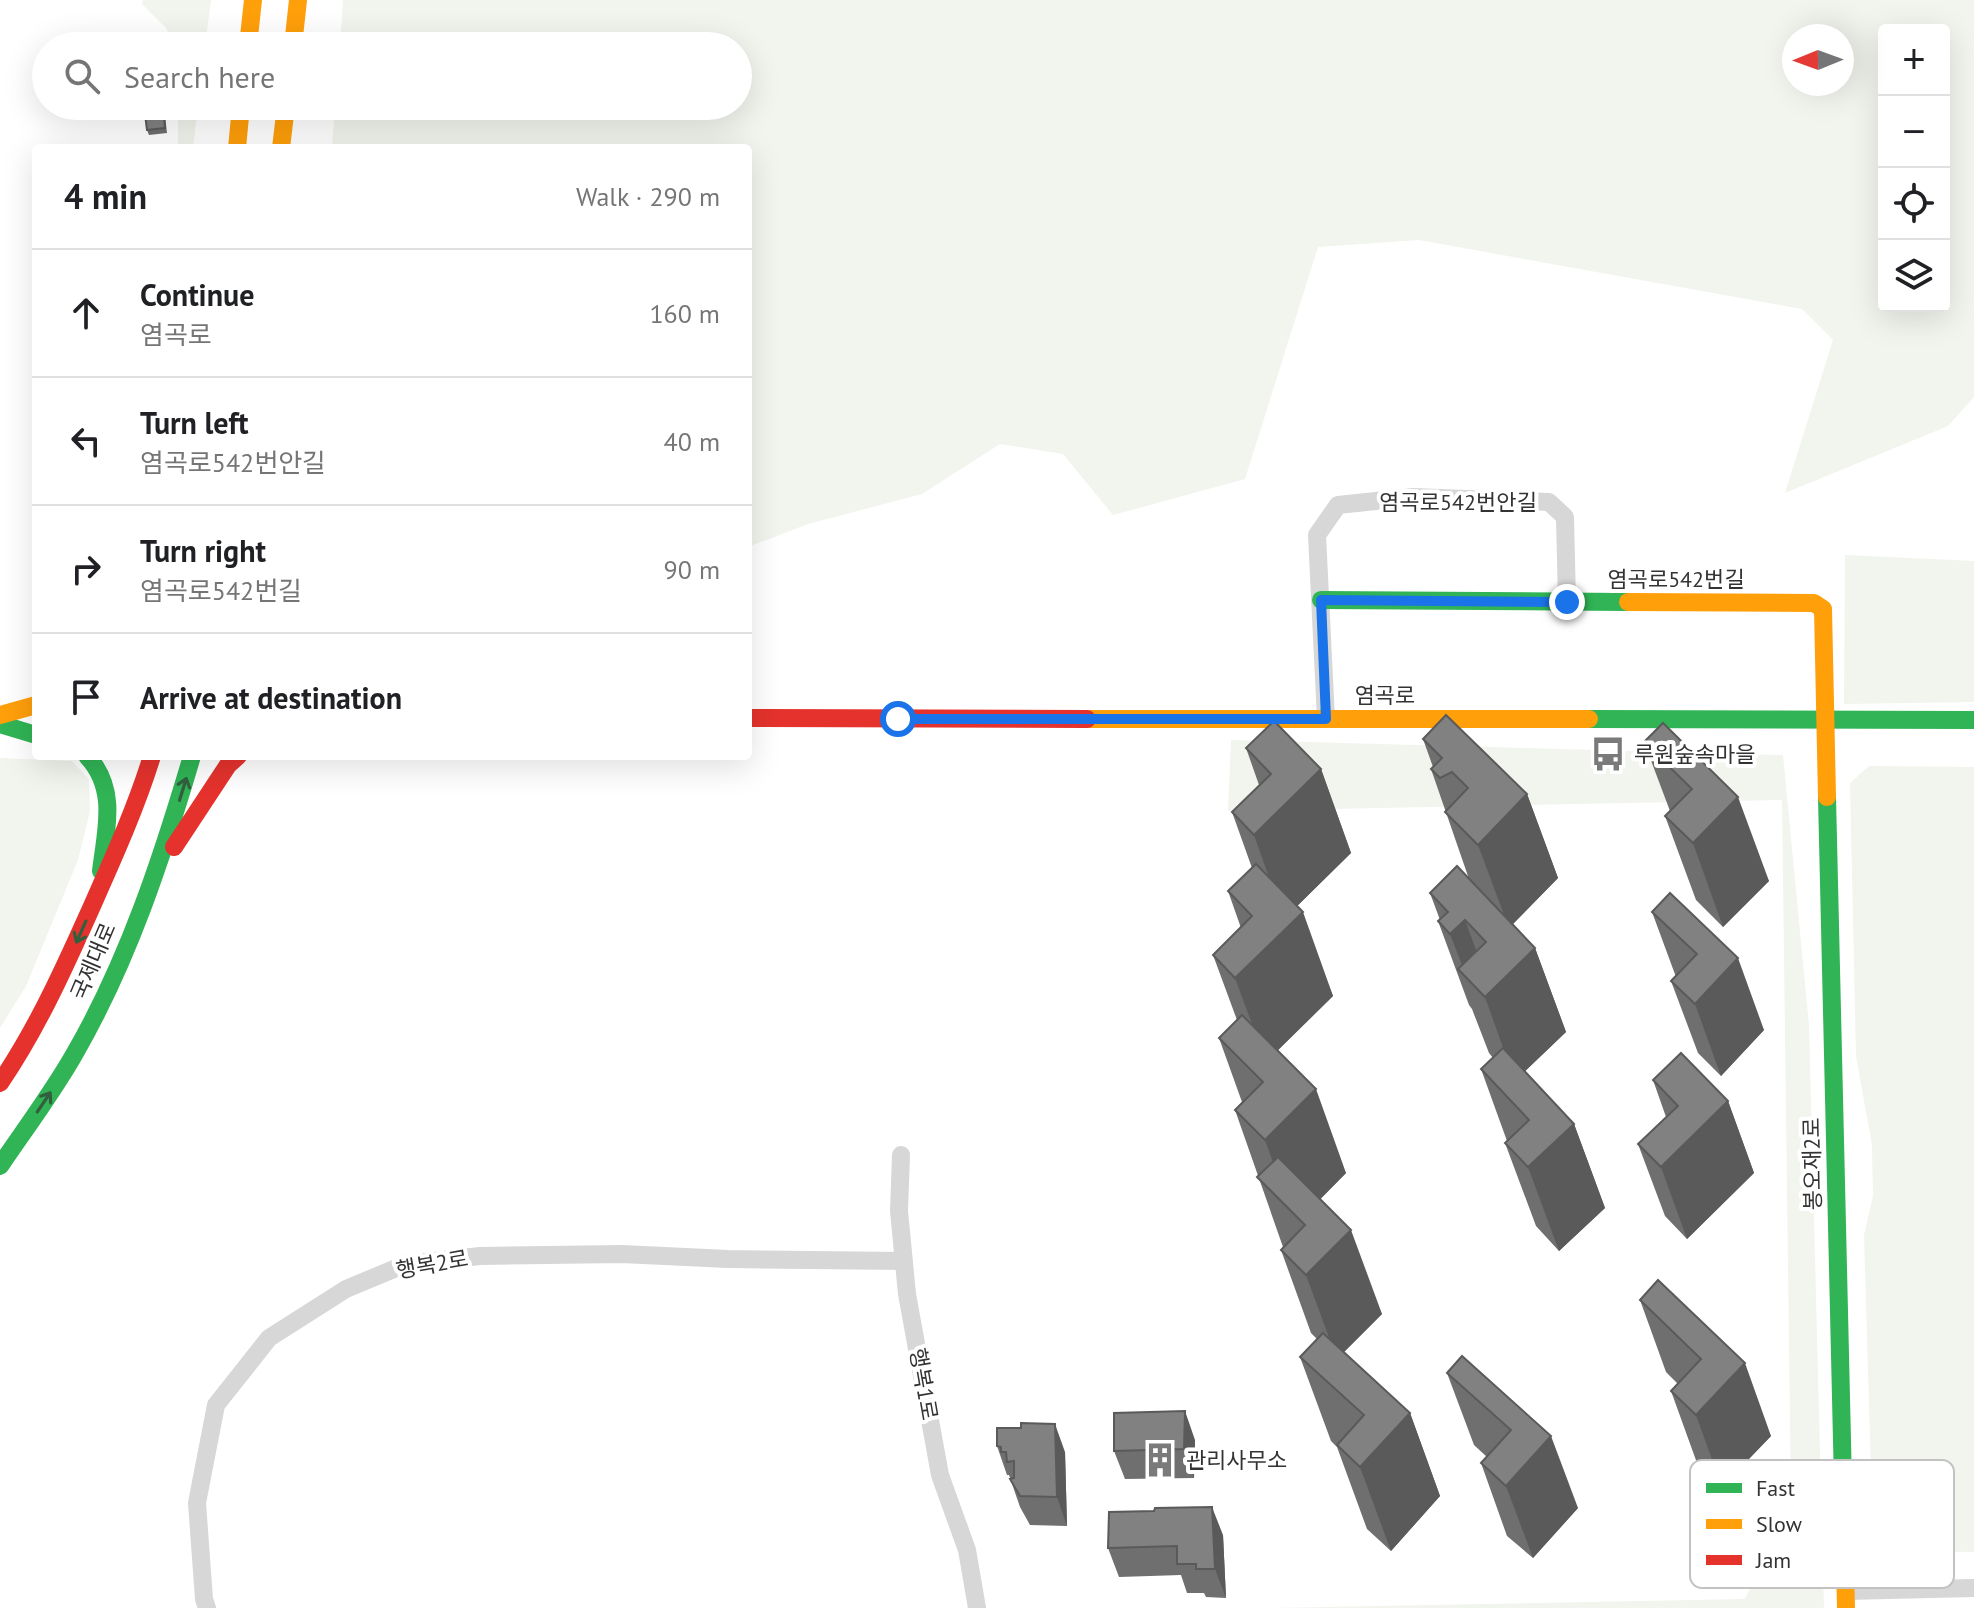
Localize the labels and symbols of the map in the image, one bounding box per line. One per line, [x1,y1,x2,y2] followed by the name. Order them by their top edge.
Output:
[1782,24,1854,96] north arrow
[1379,488,1537,516] street label: 염곡로542번안길
[1607,565,1745,593] street label: 염곡로542번길
[1549,584,1585,620] route end
[1355,681,1415,709] street label: 염곡로
[880,701,916,737] route start
[1589,735,1627,773] bus stop icon: 루원숲속마을
[1634,740,1755,768] place label: 루원숲속마을
[176,776,191,802] one-way arrow
[64,918,122,1004] street label: 국제대로
[73,920,88,944] one-way arrow
[36,1091,52,1113] one-way arrow
[1797,1117,1827,1211] street label: 봉오재2로
[394,1244,470,1284] street label: 행복2로
[904,1346,944,1422] street label: 행복1로
[1141,1441,1179,1479] building icon: 관리사무소
[1186,1446,1287,1474] place label: 관리사무소
[1690,1460,1954,1588] legend
[1756,1474,1796,1502] text: Fast
[1756,1510,1802,1538] text: Slow
[1755,1546,1791,1574] text: Jam

